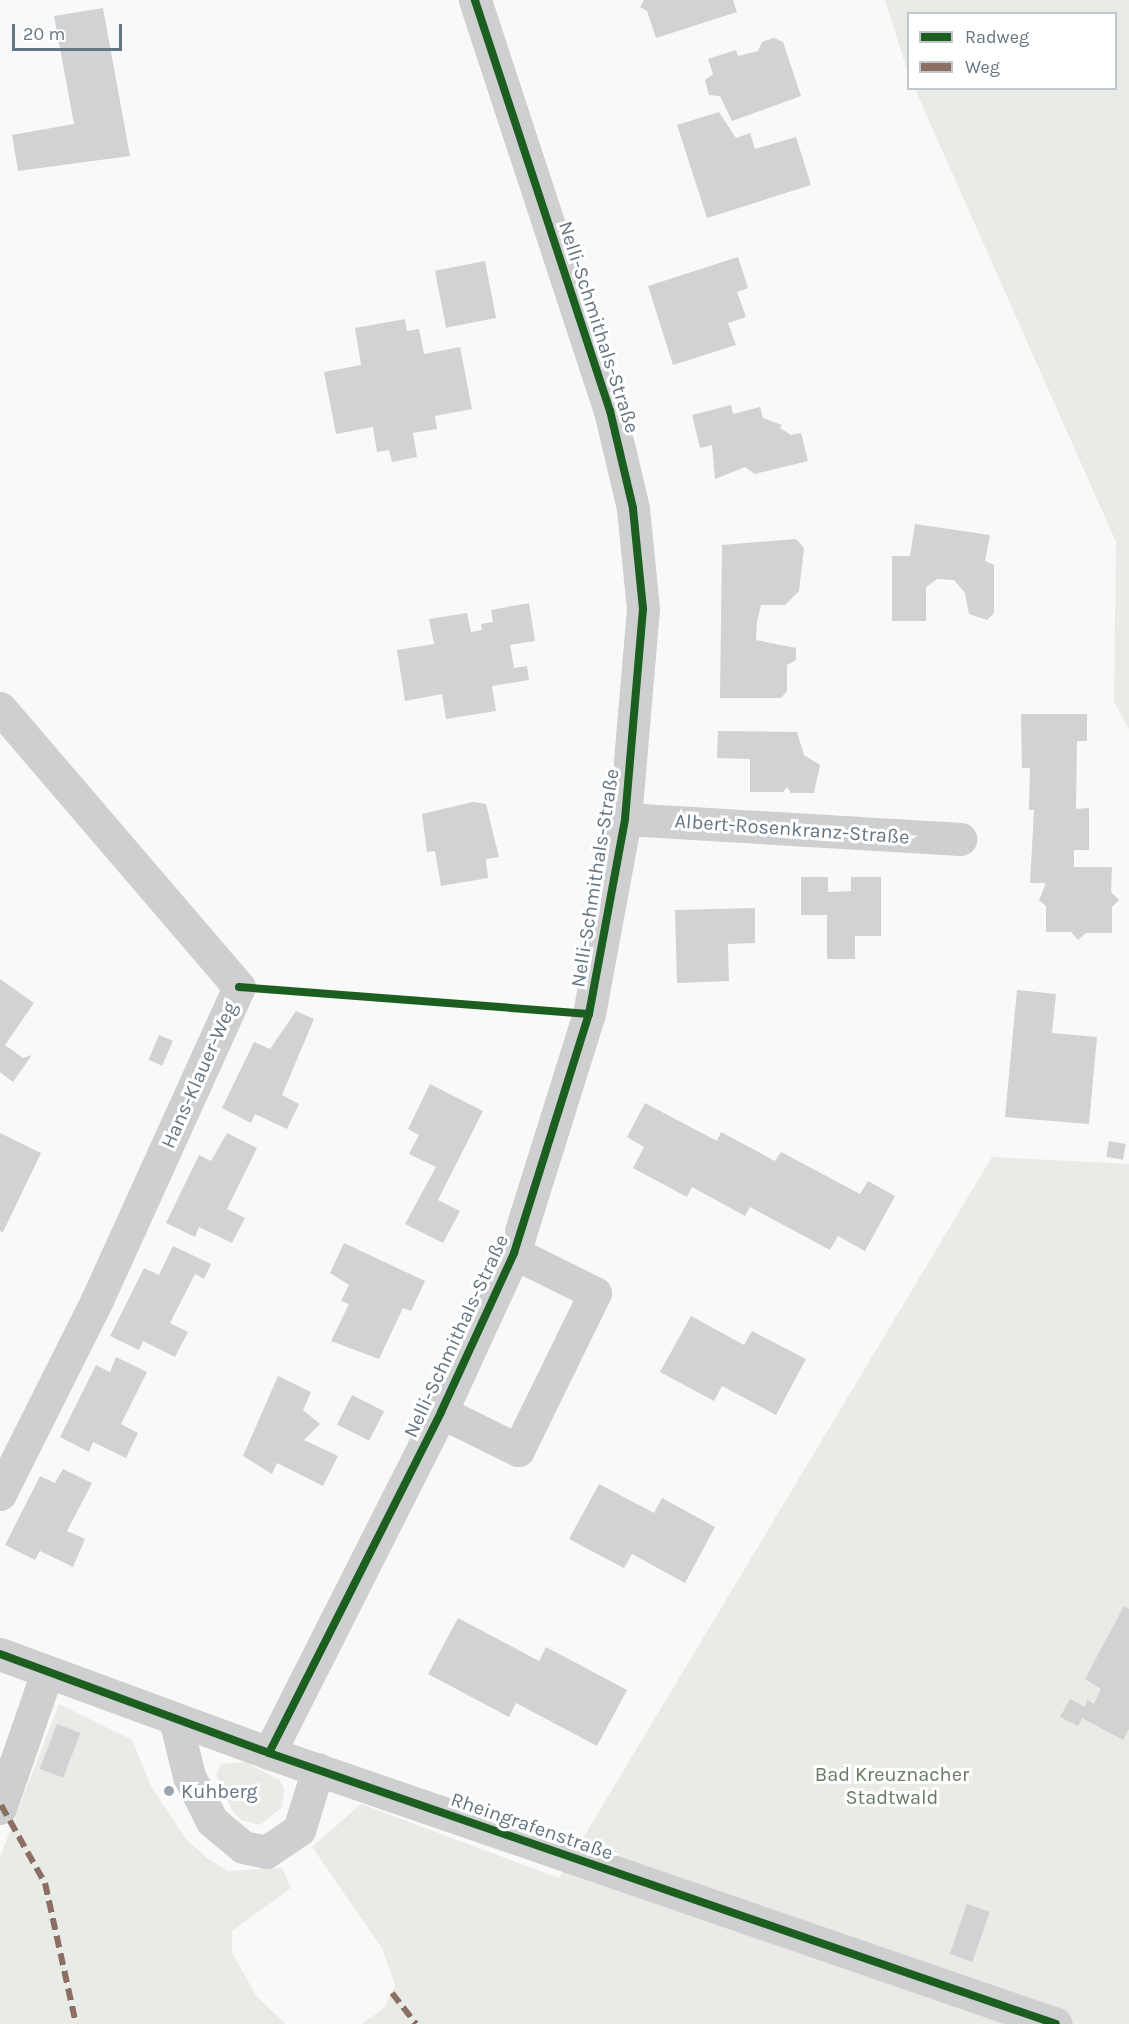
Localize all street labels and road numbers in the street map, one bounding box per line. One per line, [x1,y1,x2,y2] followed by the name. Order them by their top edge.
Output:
[553,218,645,436] street label: Nelli-Schmithals-Straße
[566,767,624,989] street label: Nelli-Schmithals-Straße
[674,809,910,849] street label: Albert-Rosenkranz-Straße
[156,998,242,1152] street label: Hans-Klauer-Weg
[398,1231,514,1441] street label: Nelli-Schmithals-Straße
[448,1787,616,1865] street label: Rheingrafenstraße

